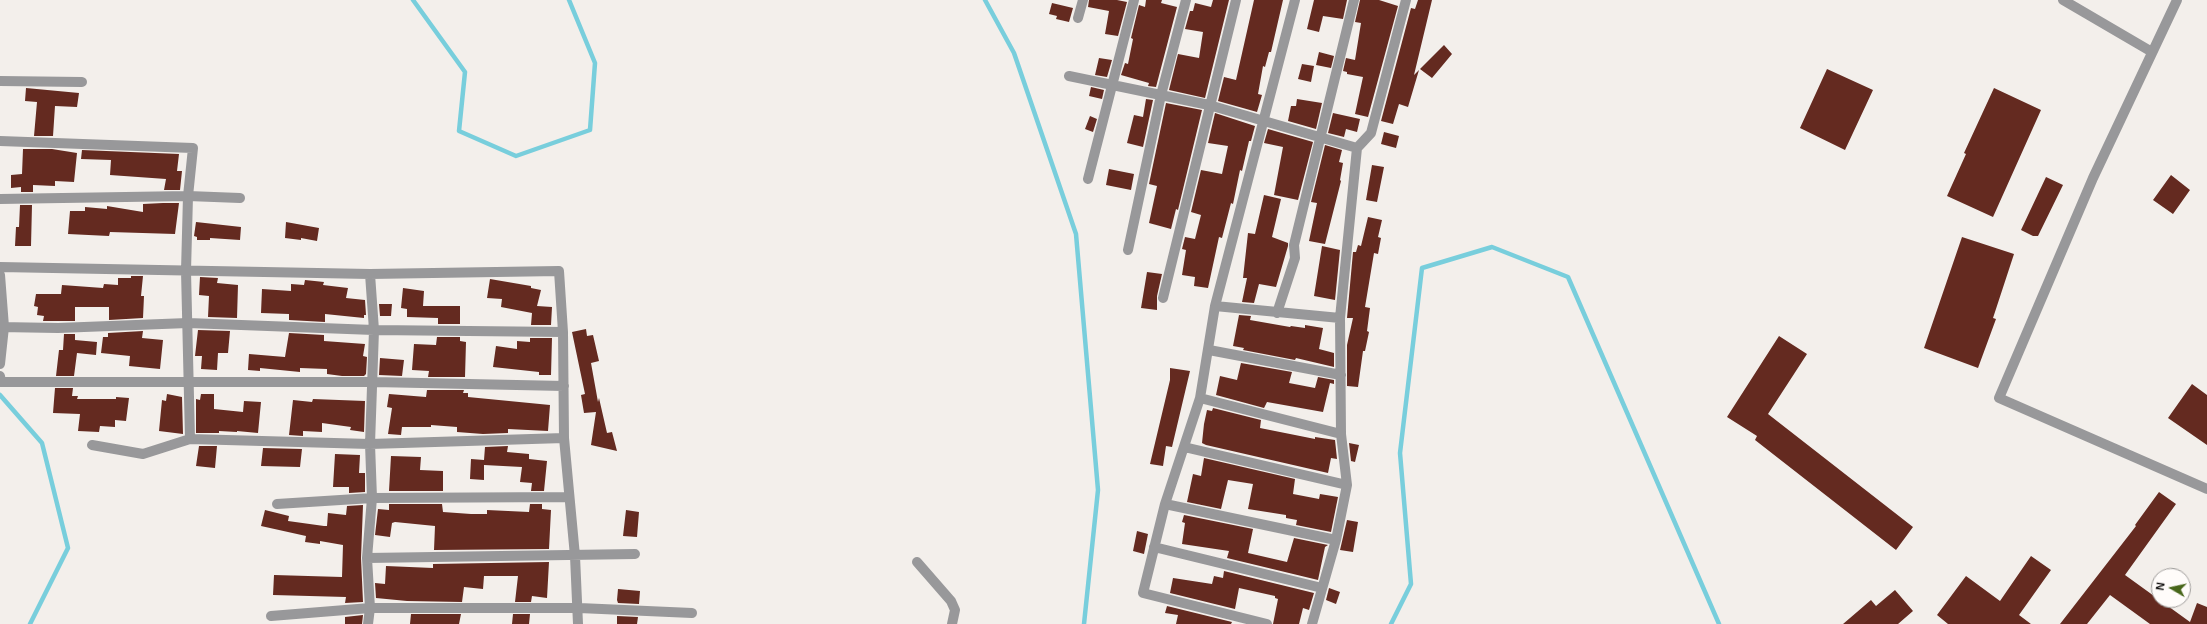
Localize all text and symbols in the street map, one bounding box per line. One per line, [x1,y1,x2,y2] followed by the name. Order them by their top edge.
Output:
[2151,568,2191,608] north arrow
[2154,581,2167,591] text: N

